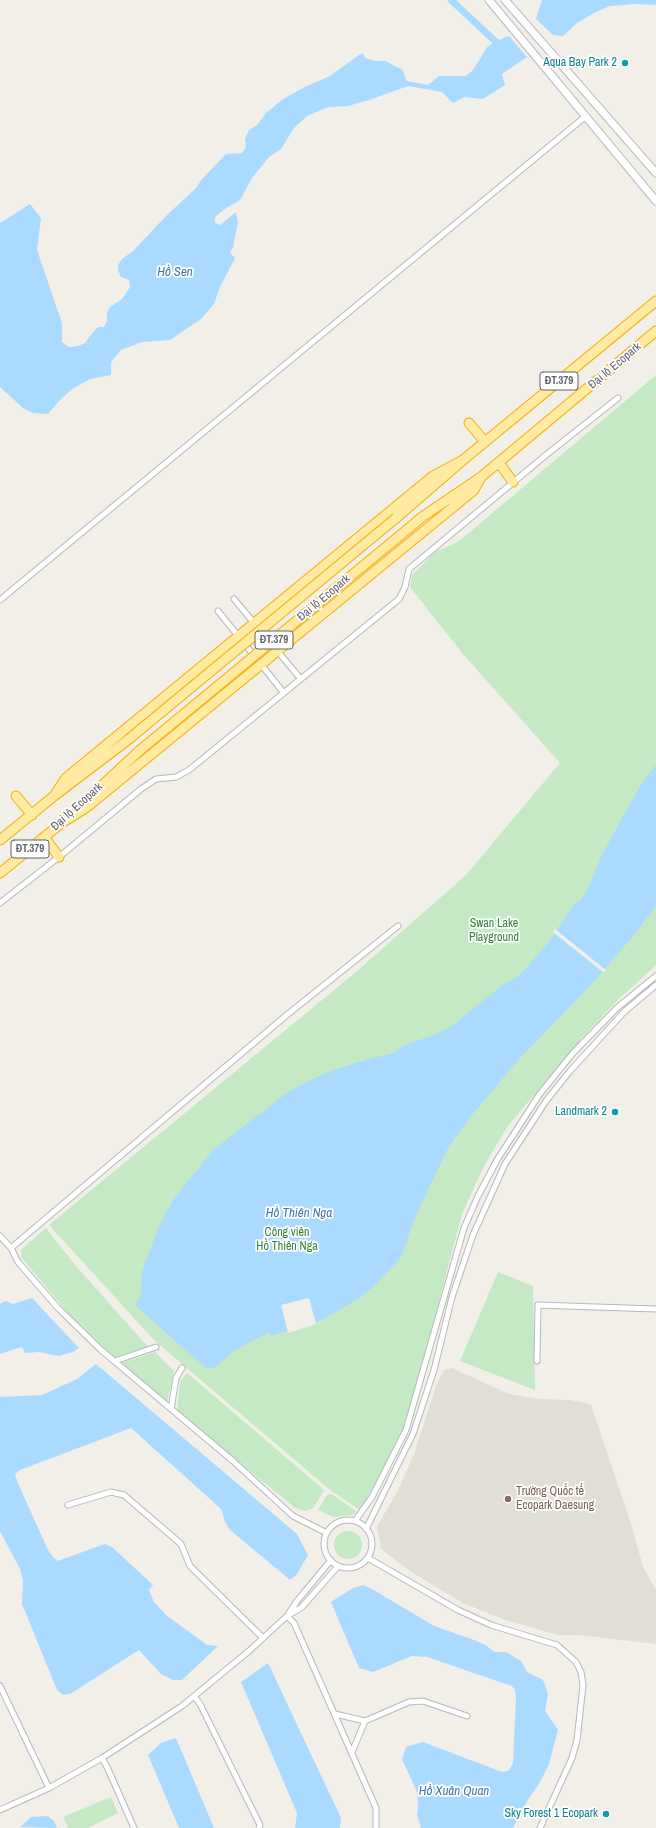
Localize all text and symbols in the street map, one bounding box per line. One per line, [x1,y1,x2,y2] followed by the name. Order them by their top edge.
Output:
[543,56,617,70] place label: Aqua Bay Park 2
[620,58,630,68] marker: Aqua Bay Park 2
[157,265,193,281] water label: Hồ Sen
[586,340,644,392] street label: Đại lộ Ecopark
[540,372,578,390] road number: ĐT.379
[295,572,353,624] street label: Đại lộ Ecopark
[255,631,293,649] road number: ĐT.379
[48,780,106,834] street label: Đại lộ Ecopark
[11,840,49,858] road number: ĐT.379
[469,917,519,945] park label: Swan Lake Playground
[555,1105,607,1119] place label: Landmark 2
[610,1107,620,1117] marker: Landmark 2
[266,1206,332,1222] water label: Hồ Thiên Nga
[256,1226,318,1254] park label: Công viên Hồ Thiên Nga
[516,1485,594,1513] place label: Trường Quốc tế Ecopark Daesung
[503,1494,513,1504] marker: Trường Quốc tế Ecopark Daesung
[419,1784,489,1800] water label: Hồ Xuân Quan
[504,1807,598,1821] place label: Sky Forest 1 Ecopark
[601,1809,611,1819] marker: Sky Forest 1 Ecopark

